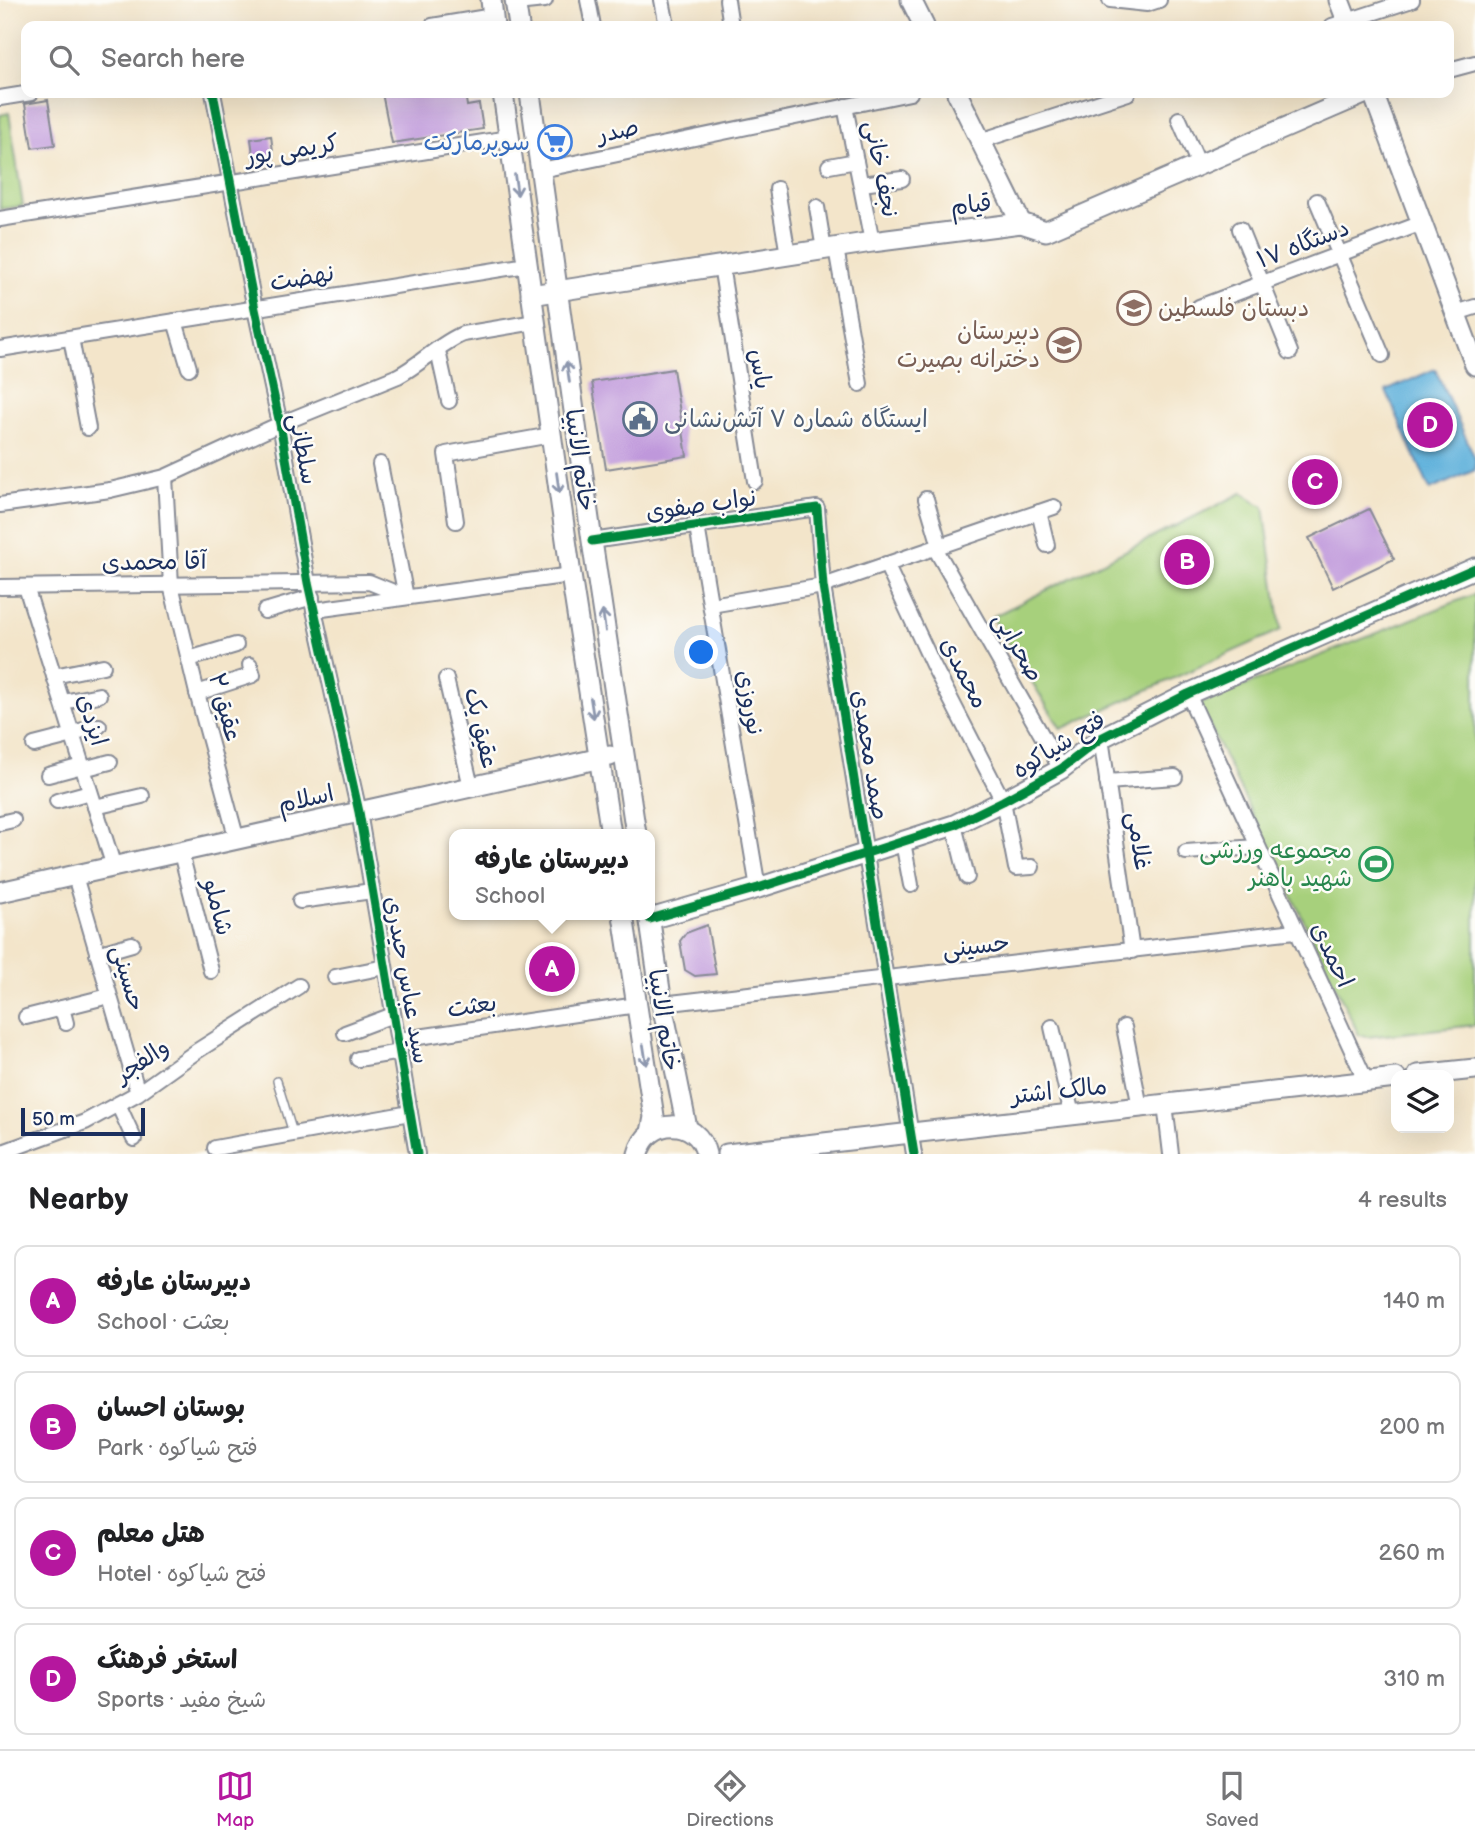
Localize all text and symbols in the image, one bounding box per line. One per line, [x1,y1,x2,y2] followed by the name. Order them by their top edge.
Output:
[21,21,1454,98] search box
[45,41,83,79] icon: search
[101,44,245,75] text: Search here
[593,112,641,150] street label: صدر
[857,118,905,220] street label: نجف خانی
[536,123,574,161] supermarket icon: سوپرمارکت
[241,128,341,172] street label: کریمی پور
[424,128,530,157] place label: سوپرمارکت
[509,173,522,196] one-way arrow
[949,188,994,225] street label: قیام
[1253,213,1353,275] street label: ۱۷ دستگاه
[268,259,336,297] street label: نهضت
[1115,289,1153,327] school or university icon: دبستان فلسطین
[1158,294,1309,323] place label: دبستان فلسطین
[897,317,1040,374] place label: دبیرستان دخترانه بصیرت
[1045,326,1083,364] school or university icon: دبیرستان دخترانه بصیرت
[743,347,777,391] street label: یاس
[562,361,575,384] one-way arrow
[1407,399,1453,451] pin: D
[621,400,659,438] public building icon: ایستگاه شماره ۷ آتش‌نشانی
[664,405,928,434] place label: ایستگاه شماره ۷ آتش‌نشانی
[556,407,602,513] street label: خاتم الانبیا
[282,411,324,487] street label: سلطانی
[1292,456,1338,508] pin: C
[552,471,565,493] one-way arrow
[644,483,758,527] street label: نواب صفوی
[1164,536,1210,588] pin: B
[101,547,208,577] street label: آقا محمدی
[987,607,1049,687] street label: صحرایی
[597,611,610,633] one-way arrow
[934,633,994,713] street label: محمدی
[684,635,718,669] your location
[730,668,770,738] street label: نوروزی
[202,669,248,745] street label: عقیق ۲
[458,685,504,771] street label: عقیق یک
[845,688,895,822] street label: صمد محمدی
[70,691,114,749] street label: ایزدی
[586,696,599,719] one-way arrow
[1007,705,1111,786] street label: فتح شیاکوه
[275,778,338,822] street label: اسلام
[1121,810,1157,872] street label: غلامی
[449,829,655,920] popup
[1199,836,1352,893] place label: مجموعه ورزشی شهید باهنر
[475,845,629,876] text: دبیرستان عارفه
[1357,845,1395,883] sports icon: مجموعه ورزشی شهید باهنر
[196,875,239,939] street label: شاملو
[475,882,545,910] text: School
[378,894,436,1066] street label: سید عباس حیدری
[1304,918,1360,992] street label: احمدی
[941,928,1011,964] street label: حسینی
[105,942,151,1014] street label: حسینی
[529,943,575,995] pin: A
[639,967,686,1074] street label: خاتم الانبیا
[445,988,499,1024] street label: بعثت
[108,1032,175,1091] street label: والفجر
[639,1043,652,1066] one-way arrow
[1391,1070,1454,1133] map controls
[1391,1070,1454,1133] button: layers
[1007,1072,1109,1111] street label: مالک اشتر
[21,1105,145,1137] scale bar
[32,1108,75,1131] text: 50 m
[28,1182,128,1218] text: Nearby
[1358,1186,1447,1214] text: 4 results
[97,1267,251,1298] text: دبیرستان عارفه
[46,1287,60,1315] text: A
[1383,1287,1445,1315] text: 140 m
[97,1308,230,1336] text: School · بعثت
[97,1393,245,1424] text: بوستان احسان
[45,1413,61,1441] text: B
[1379,1413,1445,1441] text: 200 m
[97,1434,258,1462] text: Park · فتح شیاکوه
[97,1519,205,1550] text: هتل معلم
[45,1539,61,1567] text: C
[1379,1539,1445,1567] text: 260 m
[97,1560,267,1588] text: Hotel · فتح شیاکوه
[97,1645,237,1676] text: استخر فرهنگ
[45,1665,61,1693] text: D
[1383,1665,1445,1693] text: 310 m
[97,1686,266,1714] text: Sports · شیخ مفید
[216,1767,254,1832] tab: Map
[686,1767,774,1832] tab: Directions
[1206,1767,1259,1832] tab: Saved

